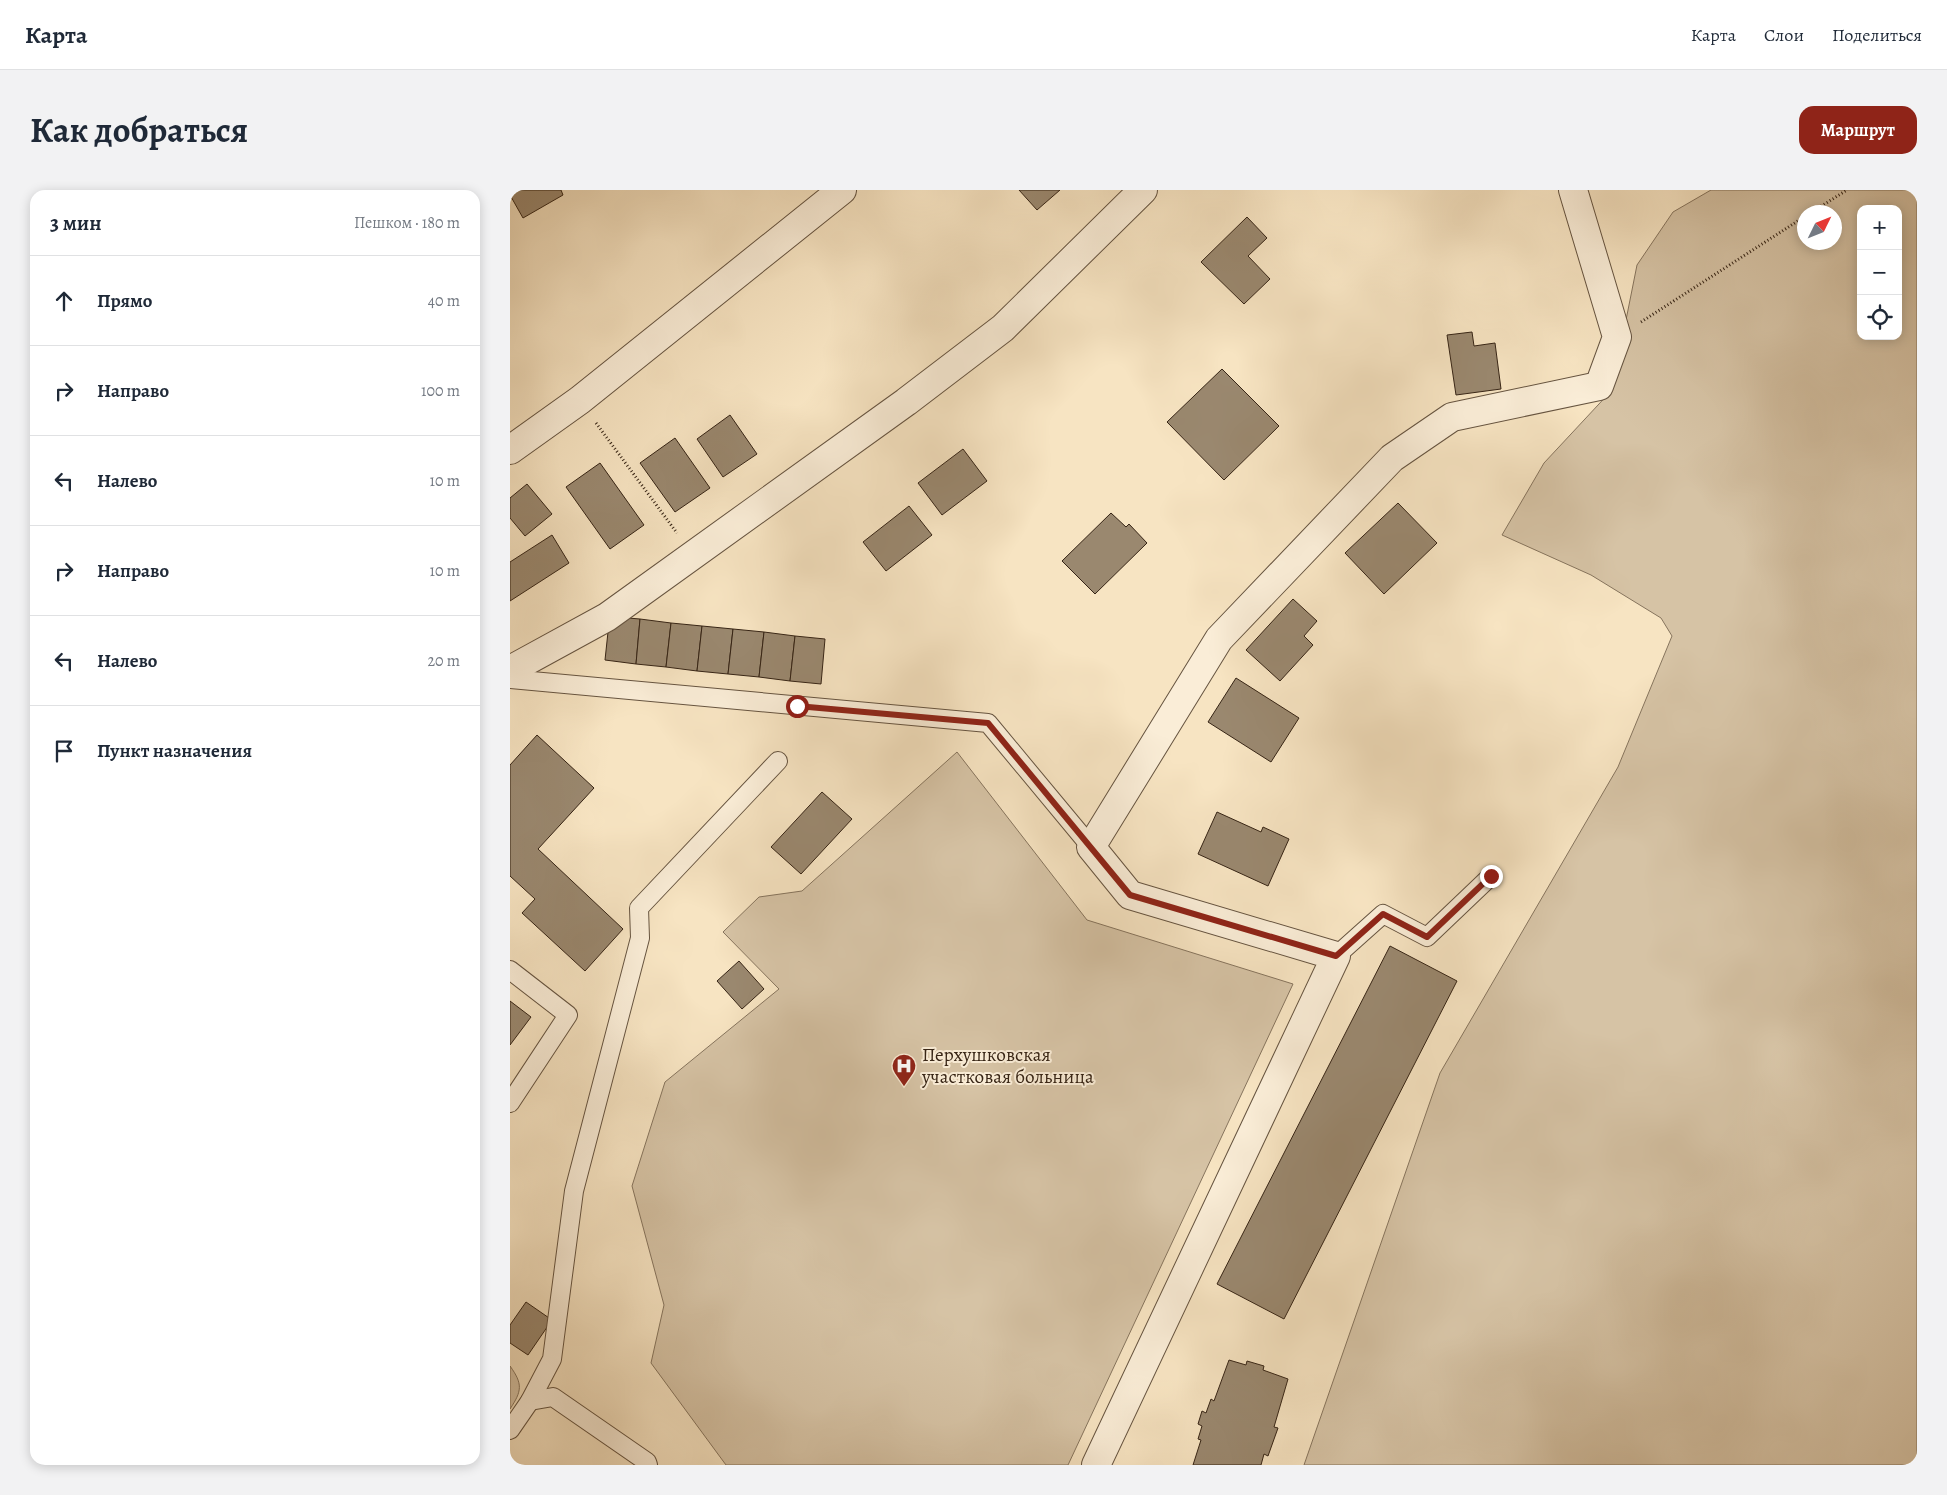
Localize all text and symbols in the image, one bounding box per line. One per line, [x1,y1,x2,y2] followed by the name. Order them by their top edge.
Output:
[25,19,87,51] text: Карта
[1691,23,1736,47] text: Карта
[1764,23,1804,47] text: Слои
[1832,23,1922,47] text: Поделиться
[30,106,248,154] text: Как добраться
[1799,106,1917,154] button: Маршрут
[1797,205,1842,250] north arrow
[1857,205,1902,340] map controls
[1857,205,1902,250] button: +
[50,209,102,237] text: 3 мин
[354,212,460,234] text: Пешком · 180 m
[1857,250,1902,295] button: −
[50,287,78,315] icon: ahead
[97,288,152,314] text: Прямо
[428,290,460,312] text: 40 m
[1857,295,1902,340] button: locate
[50,377,78,405] icon: right
[97,378,169,404] text: Направо
[421,380,460,402] text: 100 m
[50,467,78,495] icon: left
[97,468,157,494] text: Налево
[430,470,460,492] text: 10 m
[50,557,78,585] icon: right
[97,558,169,584] text: Направо
[430,560,460,582] text: 10 m
[50,647,78,675] icon: left
[97,648,157,674] text: Налево
[427,650,460,672] text: 20 m
[786,695,809,718] route start
[50,737,78,765] icon: arrive
[97,738,252,764] text: Пункт назначения
[1480,865,1503,888] route end
[921,1042,1094,1090] place label: Перхушковская участковая больница
[891,1053,917,1087] hospital icon: Перхушковская участковая больница

